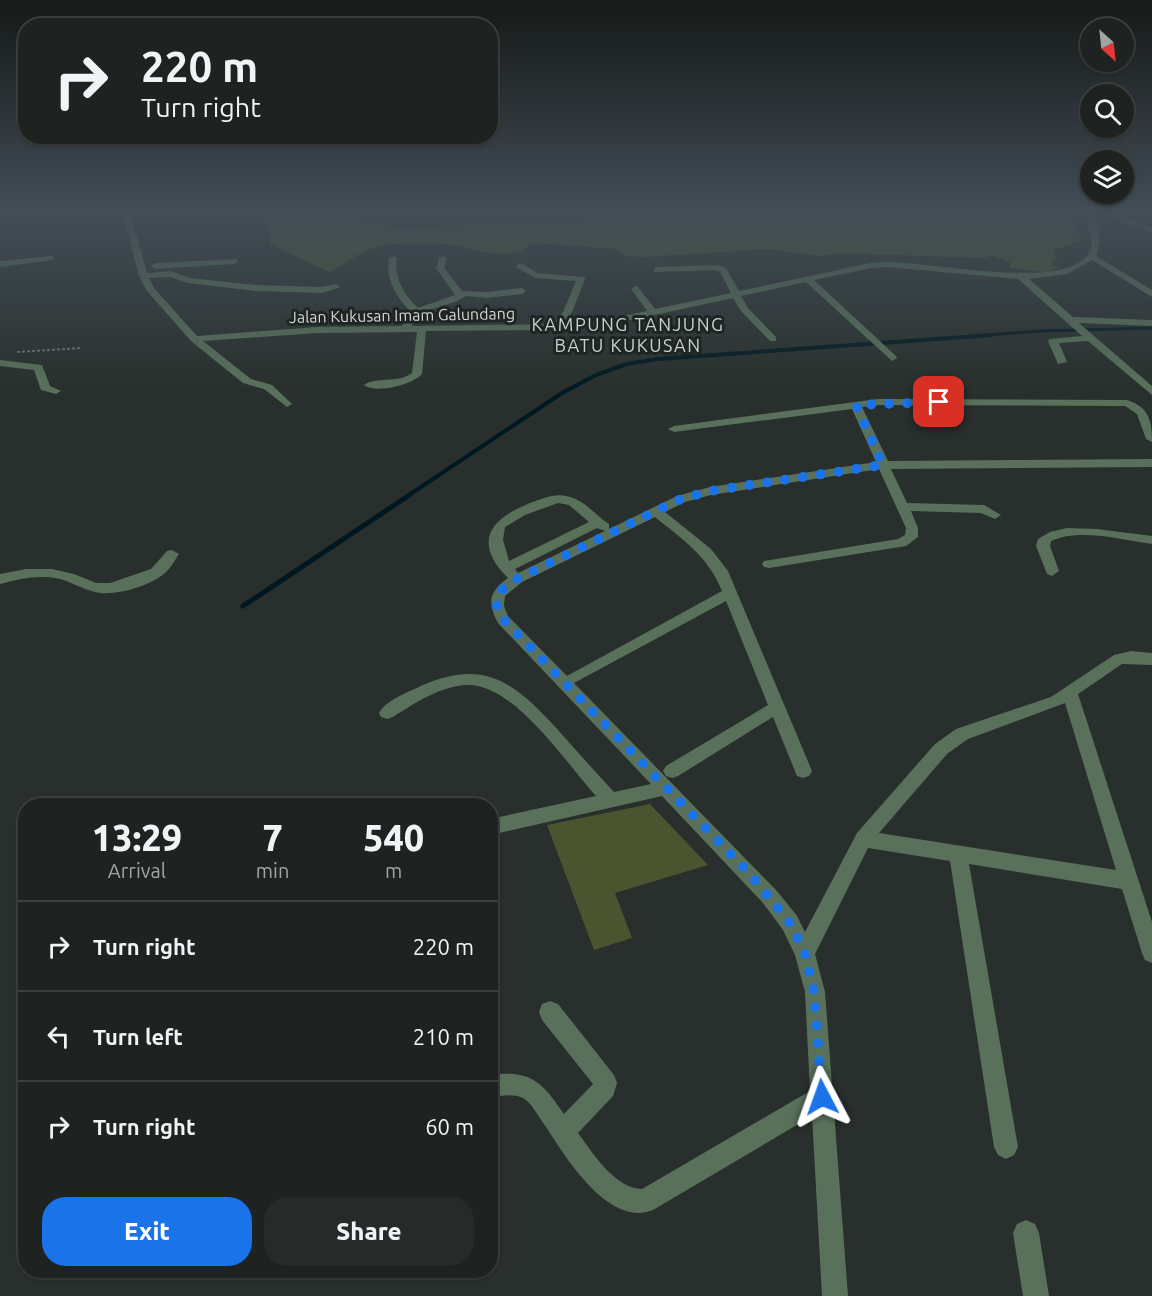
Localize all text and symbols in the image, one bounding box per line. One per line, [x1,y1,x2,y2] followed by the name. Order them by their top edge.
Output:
[1080,18,1134,72] north arrow
[1080,18,1134,204] map controls
[42,42,120,120] icon: right
[141,43,258,90] text: 220 m
[1080,84,1134,138] button: search
[141,92,261,122] text: Turn right
[1080,150,1134,204] button: layers
[289,304,515,326] street label: Jalan Kukusan Imam Galundang
[532,314,724,355] district label: KAMPUNG TANJUNG BATU KUKUSAN
[913,376,964,427] pin
[922,385,955,418] icon: arrive
[92,817,182,858] text: 13:29
[262,817,283,858] text: 7
[363,817,424,858] text: 540
[108,859,166,882] text: Arrival
[256,859,289,882] text: min
[385,859,402,882] text: m
[42,930,75,963] icon: right
[93,934,195,959] text: Turn right
[413,934,474,959] text: 220 m
[42,1020,75,1053] icon: left
[93,1024,183,1049] text: Turn left
[413,1024,474,1049] text: 210 m
[790,1065,854,1129] position arrow
[42,1110,75,1143] icon: right
[93,1114,195,1139] text: Turn right
[425,1114,474,1139] text: 60 m
[42,1197,252,1266] button: Exit
[264,1197,474,1266] button: Share

